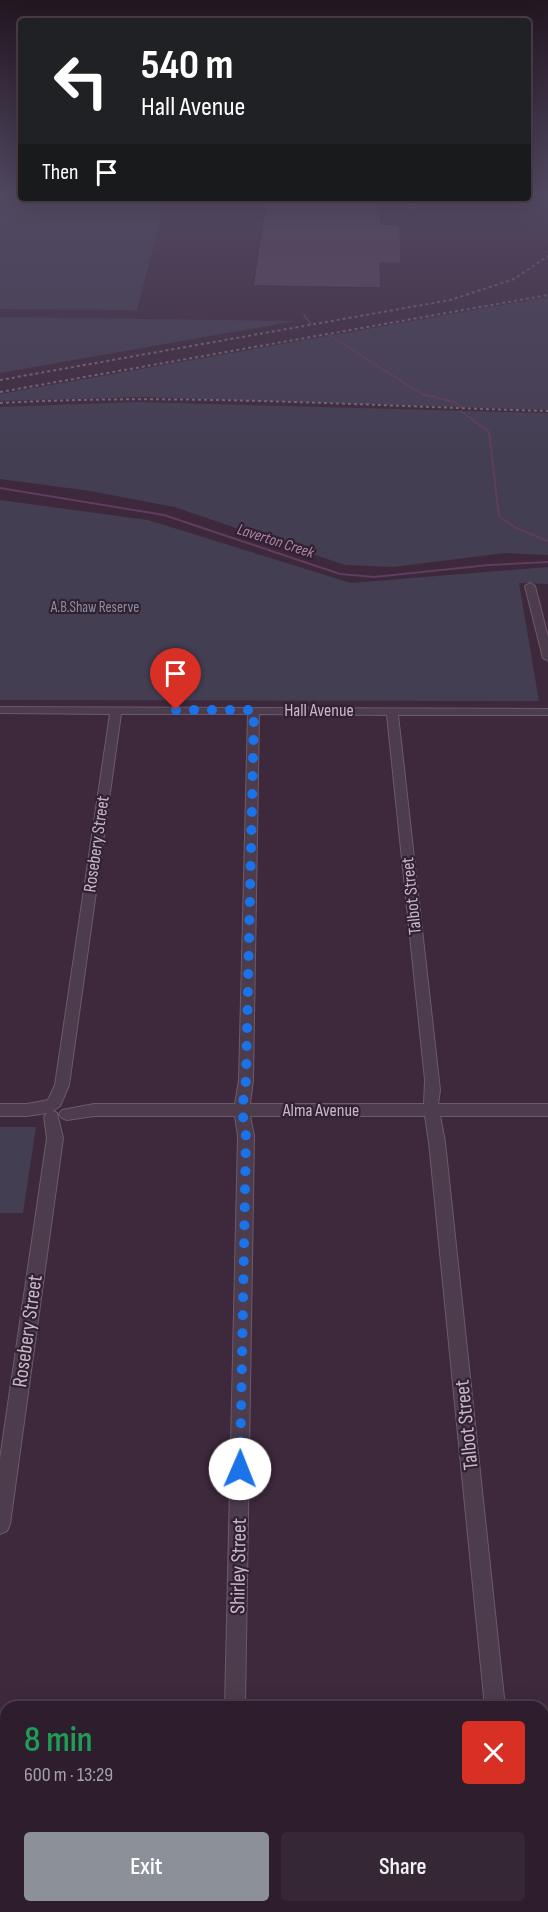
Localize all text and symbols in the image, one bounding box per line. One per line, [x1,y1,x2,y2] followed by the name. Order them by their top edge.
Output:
[141,40,233,91] text: 540 m
[42,42,120,120] icon: left
[141,91,245,123] text: Hall Avenue
[90,156,123,189] icon: arrive
[42,159,78,186] text: Then
[235,520,317,563] water label: Laverton Creek
[50,598,139,617] park label: A.B.Shaw Reserve
[150,648,201,710] pin
[159,657,192,690] icon: arrive
[284,700,354,721] street label: Hall Avenue
[79,794,114,894] street label: Rosebery Street
[397,856,426,936] street label: Talbot Street
[282,1100,359,1121] street label: Alma Avenue
[7,1273,48,1389] street label: Rosebery Street
[449,1379,484,1471] street label: Talbot Street
[208,1437,272,1501] position arrow
[225,1518,252,1614] street label: Shirley Street
[24,1719,93,1762] text: 8 min
[462,1721,525,1784] button: close
[24,1763,113,1787] text: 600 m · 13:29
[24,1832,269,1901] button: Exit
[281,1832,525,1901] button: Share

